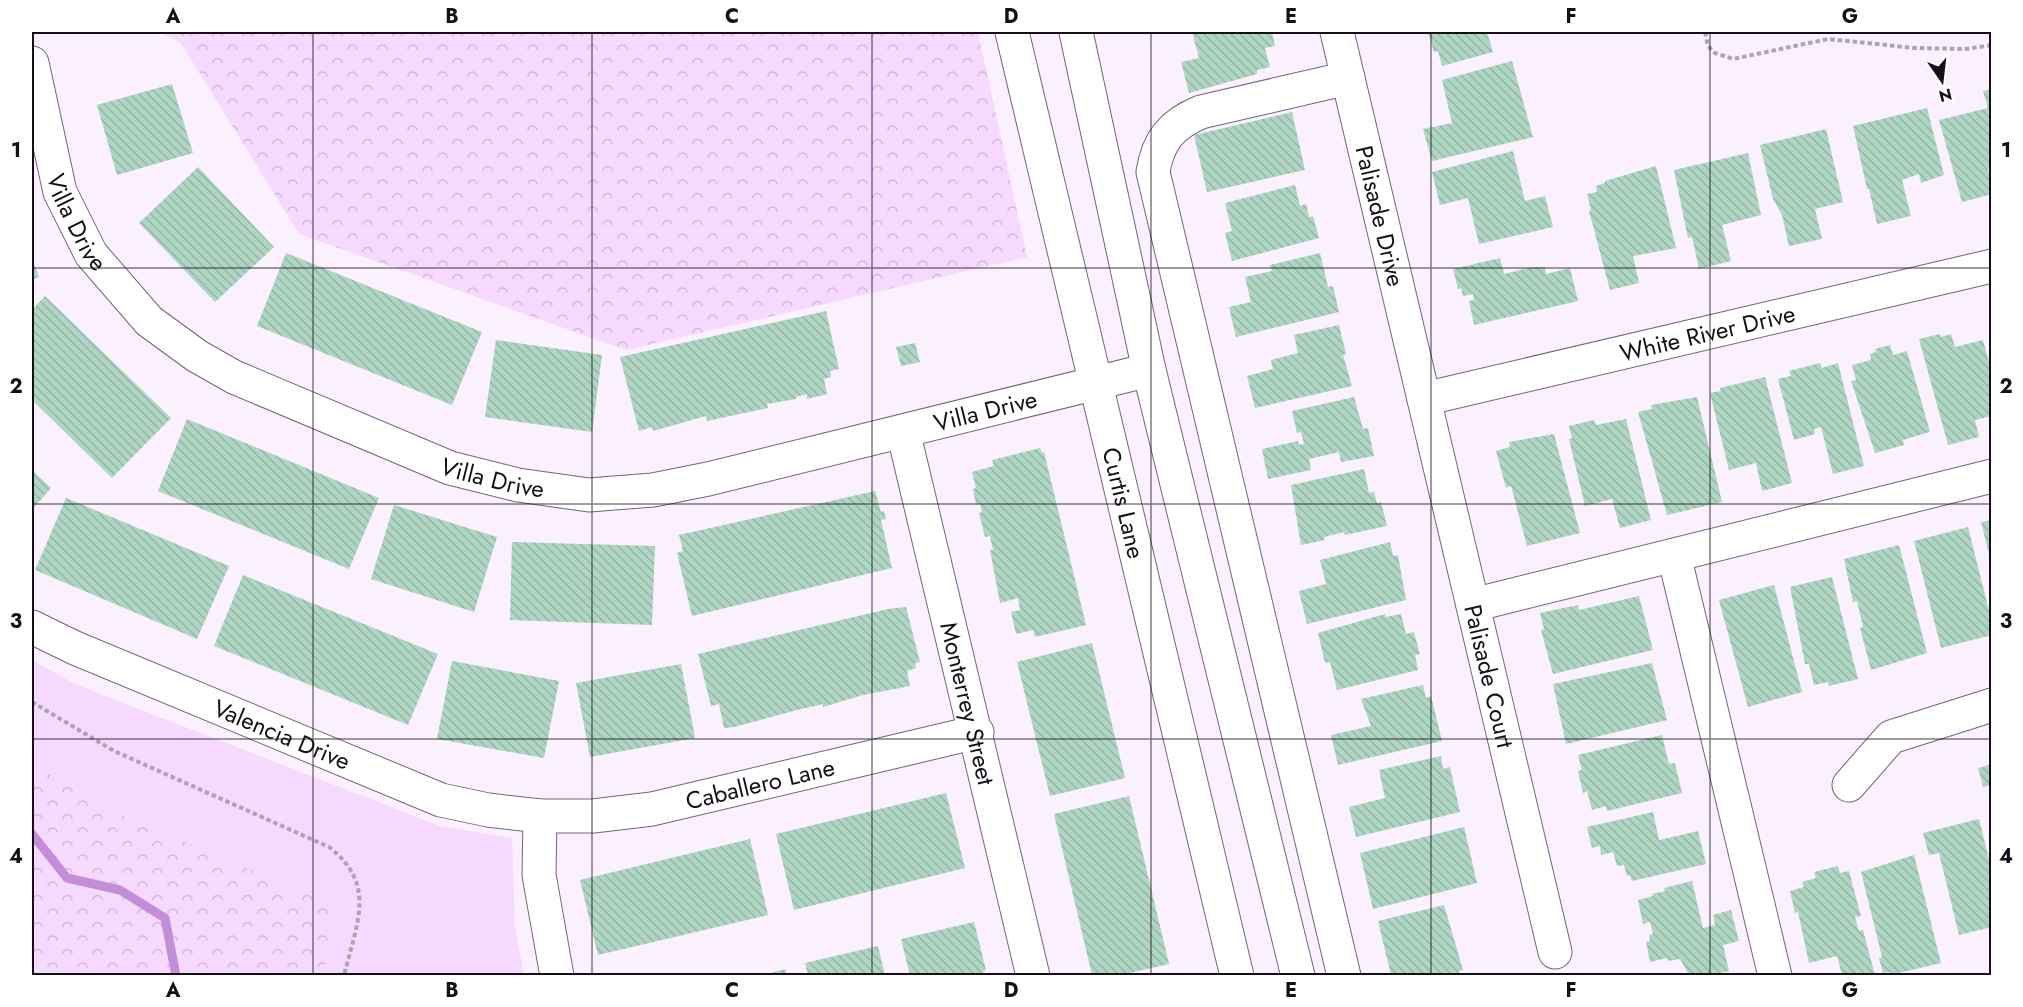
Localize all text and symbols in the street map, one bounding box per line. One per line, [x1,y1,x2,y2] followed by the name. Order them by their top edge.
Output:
[165,2,181,31] text: A
[445,2,459,31] text: B
[725,2,739,31] text: C
[1004,2,1018,31] text: D
[1285,2,1297,31] text: E
[1565,2,1577,31] text: F
[1842,2,1858,31] text: G
[1912,51,1972,111] north arrow
[1937,82,1954,108] text: N
[11,136,21,165] text: 1
[2001,136,2011,165] text: 1
[1347,142,1414,290] street label: Palisade Drive
[39,170,116,279] street label: Villa Drive
[1616,295,1799,370] street label: White River Drive
[9,372,23,401] text: 2
[1999,372,2013,401] text: 2
[930,381,1041,440] street label: Villa Drive
[1094,444,1154,562] street label: Curtis Lane
[435,448,546,506] street label: Villa Drive
[1456,601,1524,752] street label: Palisade Court
[10,607,22,636] text: 3
[2000,607,2012,636] text: 3
[932,618,1004,789] street label: Monterrey Street
[208,690,356,778] street label: Valencia Drive
[682,749,838,818] street label: Caballero Lane
[9,842,23,871] text: 4
[1999,842,2013,871] text: 4
[165,976,181,1005] text: A
[445,976,459,1005] text: B
[725,976,739,1005] text: C
[1004,976,1018,1005] text: D
[1285,976,1297,1005] text: E
[1565,976,1577,1005] text: F
[1842,976,1858,1005] text: G

